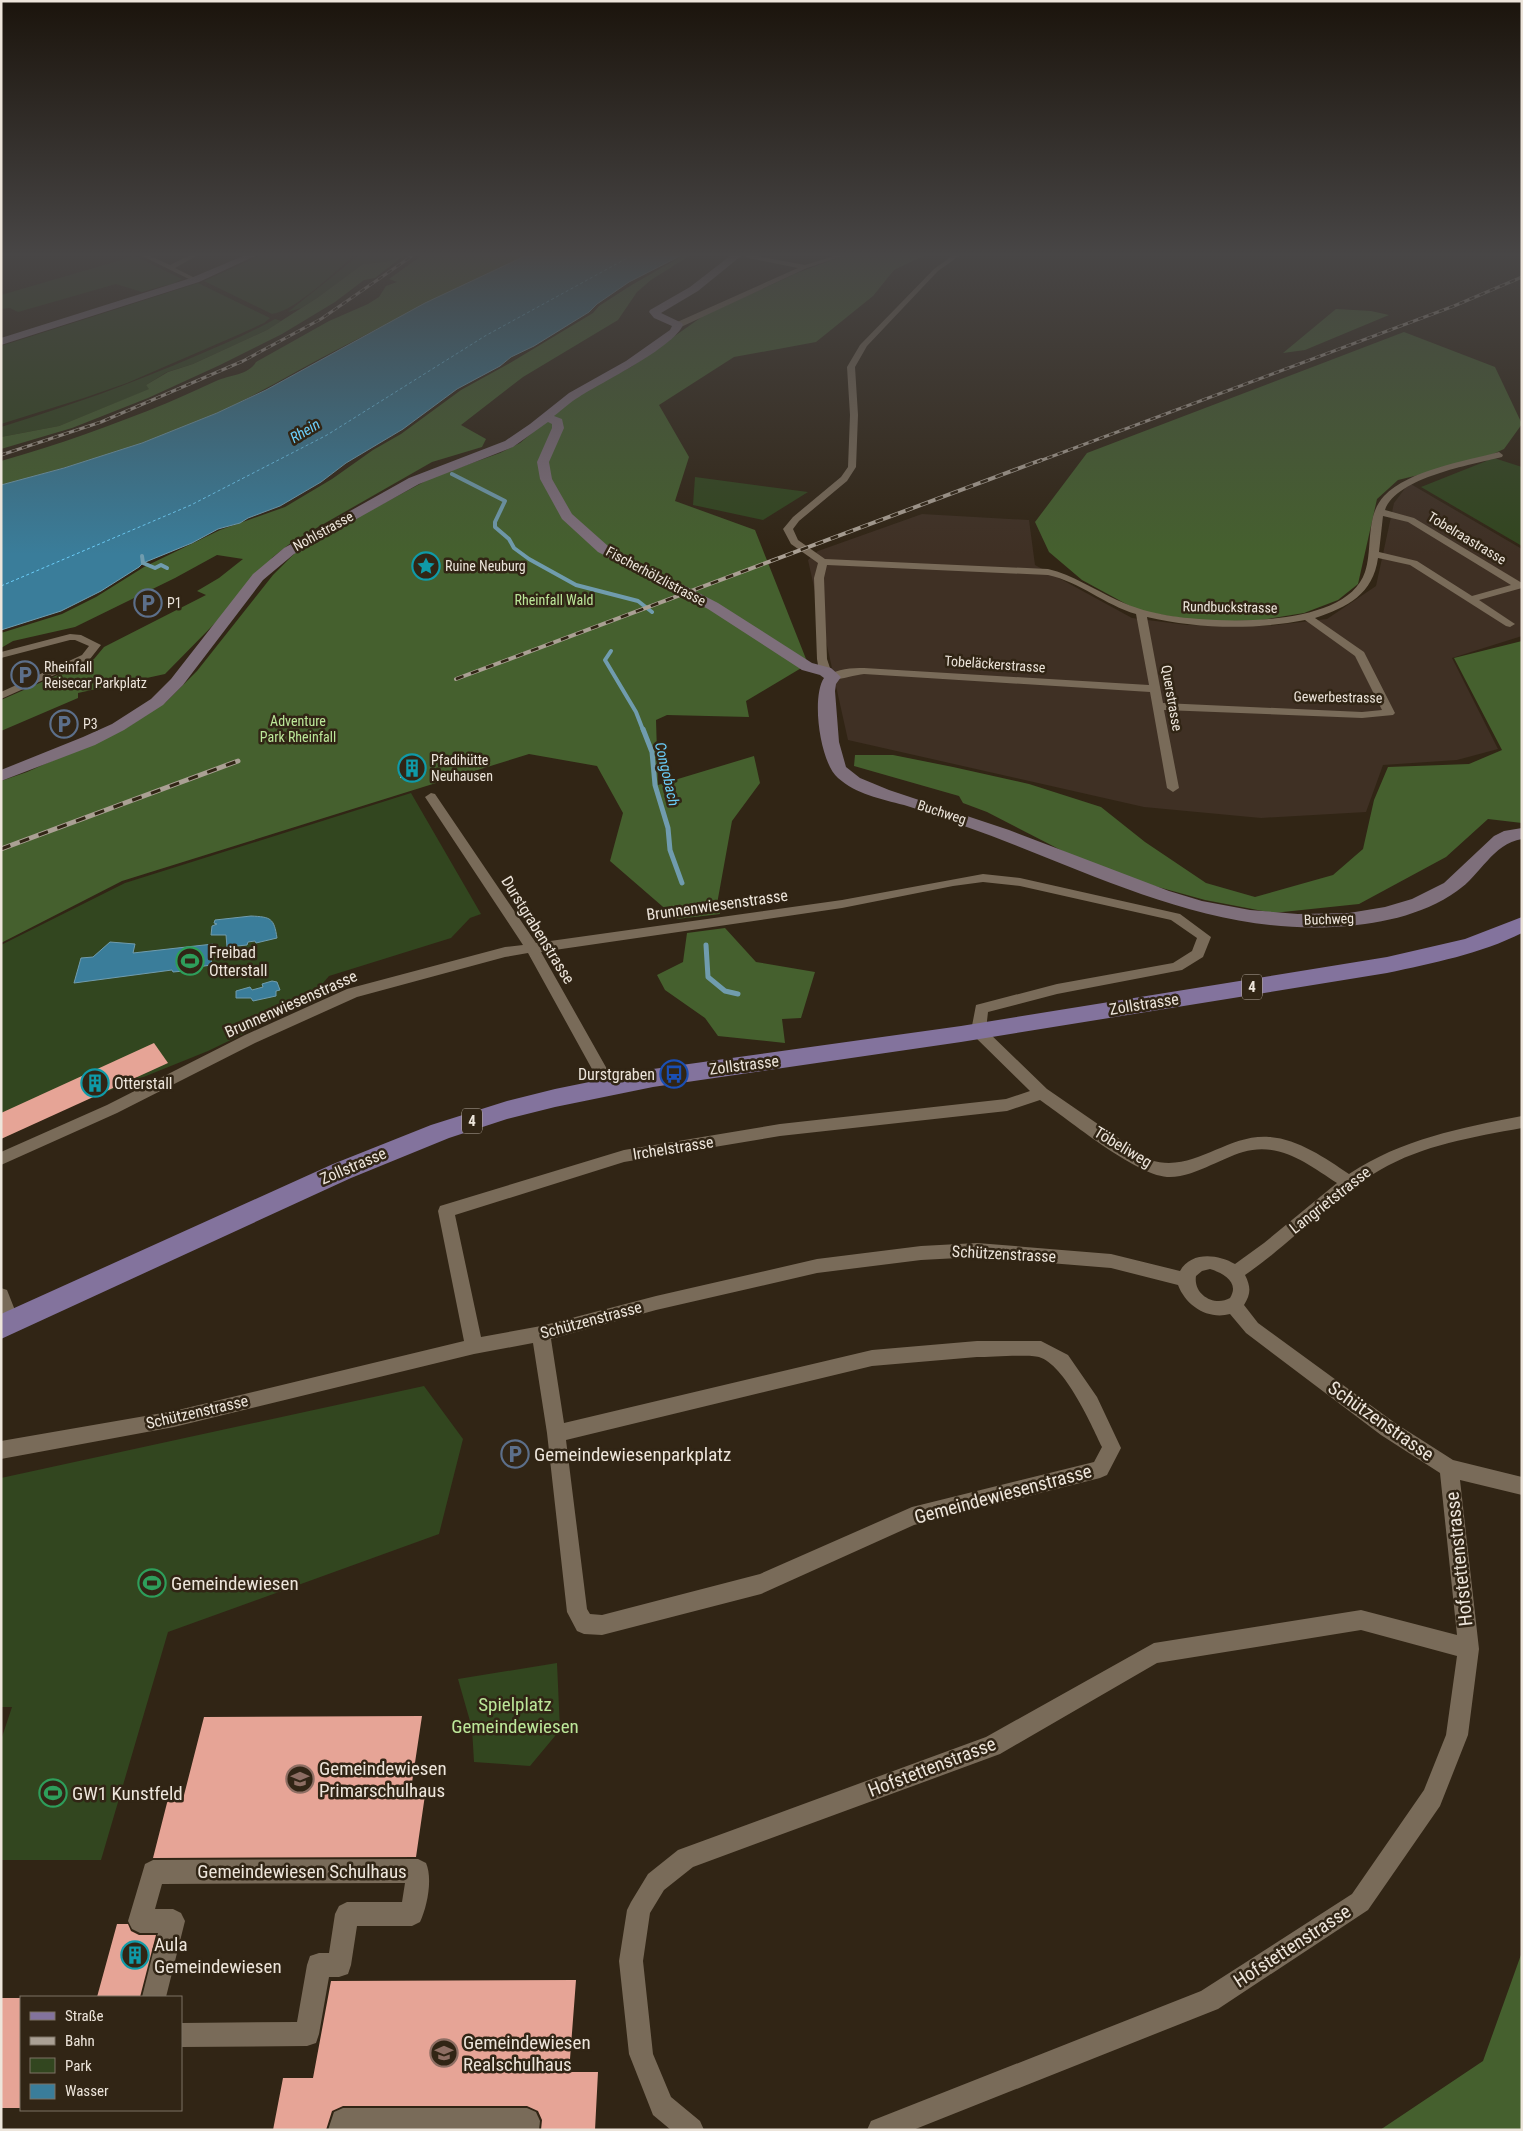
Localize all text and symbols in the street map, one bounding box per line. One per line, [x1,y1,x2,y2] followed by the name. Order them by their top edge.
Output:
[287,415,323,447] water label: Rhein
[290,508,356,554] street label: Nohlstrasse
[1425,508,1509,568] street label: Tobelraastrasse
[603,543,709,609] street label: Fischerhölzlistrasse
[411,551,441,581] place icon: Ruine Neuburg
[445,558,526,574] place label: Ruine Neuburg
[133,588,163,618] parking icon: P1
[515,592,593,608] park label: Rheinfall Wald
[167,595,182,611] place label: P1
[1182,598,1278,616] street label: Rundbuckstrasse
[944,652,1046,676] street label: Tobeläckerstrasse
[44,659,147,691] place label: Rheinfall Reisecar Parkplatz
[10,660,40,690] parking icon: Rheinfall Reisecar Parkplatz
[1158,664,1186,733] street label: Querstrasse
[1293,688,1383,706] street label: Gewerbestrasse
[49,709,79,739] parking icon: P3
[260,713,336,745] park label: Adventure Park Rheinfall
[83,716,98,732] place label: P3
[651,740,683,808] water label: Congobach
[431,752,493,784] place label: Pfadihütte Neuhausen
[397,753,427,783] building icon: Pfadihütte Neuhausen
[916,797,968,827] street label: Buchweg
[497,873,579,987] street label: Durstgrabenstrasse
[645,886,789,924] street label: Brunnenwiesenstrasse
[1304,910,1354,928] street label: Buchweg
[209,943,268,980] place label: Freibad Otterstall
[175,946,205,976] sports icon: Freibad Otterstall
[222,966,360,1042] street label: Brunnenwiesenstrasse
[1242,974,1262,1000] road number: 4
[1108,989,1180,1019] street label: Zollstrasse
[708,1051,780,1079] street label: Zollstrasse
[659,1059,689,1089] bus stop icon: Durstgraben
[578,1065,655,1084] place label: Durstgraben
[80,1068,110,1098] building icon: Otterstall
[114,1074,173,1093] place label: Otterstall
[462,1108,482,1134] road number: 4
[1091,1122,1155,1172] street label: Töbeliweg
[631,1132,715,1164] street label: Irchelstrasse
[317,1144,389,1188] street label: Zollstrasse
[1286,1162,1374,1238] street label: Langrietstrasse
[951,1242,1057,1266] street label: Schützenstrasse
[538,1297,644,1343] street label: Schützenstrasse
[1324,1376,1438,1466] street label: Schützenstrasse
[144,1391,250,1433] street label: Schützenstrasse
[500,1439,530,1469] parking icon: Gemeindewiesenparkplatz
[534,1443,731,1466] place label: Gemeindewiesenparkplatz
[912,1459,1094,1529] street label: Gemeindewiesenstrasse
[1441,1491,1477,1627] street label: Hofstettenstrasse
[137,1568,167,1598] sports icon: Gemeindewiesen
[171,1572,299,1595] place label: Gemeindewiesen
[451,1693,579,1738] park label: Spielplatz Gemeindewiesen
[865,1732,999,1802] street label: Hofstettenstrasse
[319,1757,447,1802] place label: Gemeindewiesen Primarschulhaus
[285,1764,315,1794] school or university icon: Gemeindewiesen Primarschulhaus
[38,1778,68,1808] sports icon: GW1 Kunstfeld
[72,1782,183,1805] place label: GW1 Kunstfeld
[197,1860,407,1883] street label: Gemeindewiesen Schulhaus
[1229,1900,1355,1992] street label: Hofstettenstrasse
[154,1933,282,1978] place label: Aula Gemeindewiesen
[120,1940,150,1970] building icon: Aula Gemeindewiesen
[20,1996,182,2111] legend
[65,2007,104,2025] text: Straße
[463,2031,591,2076] place label: Gemeindewiesen Realschulhaus
[65,2032,95,2050] text: Bahn
[429,2038,459,2068] school or university icon: Gemeindewiesen Realschulhaus
[65,2057,92,2075] text: Park
[65,2082,109,2100] text: Wasser

